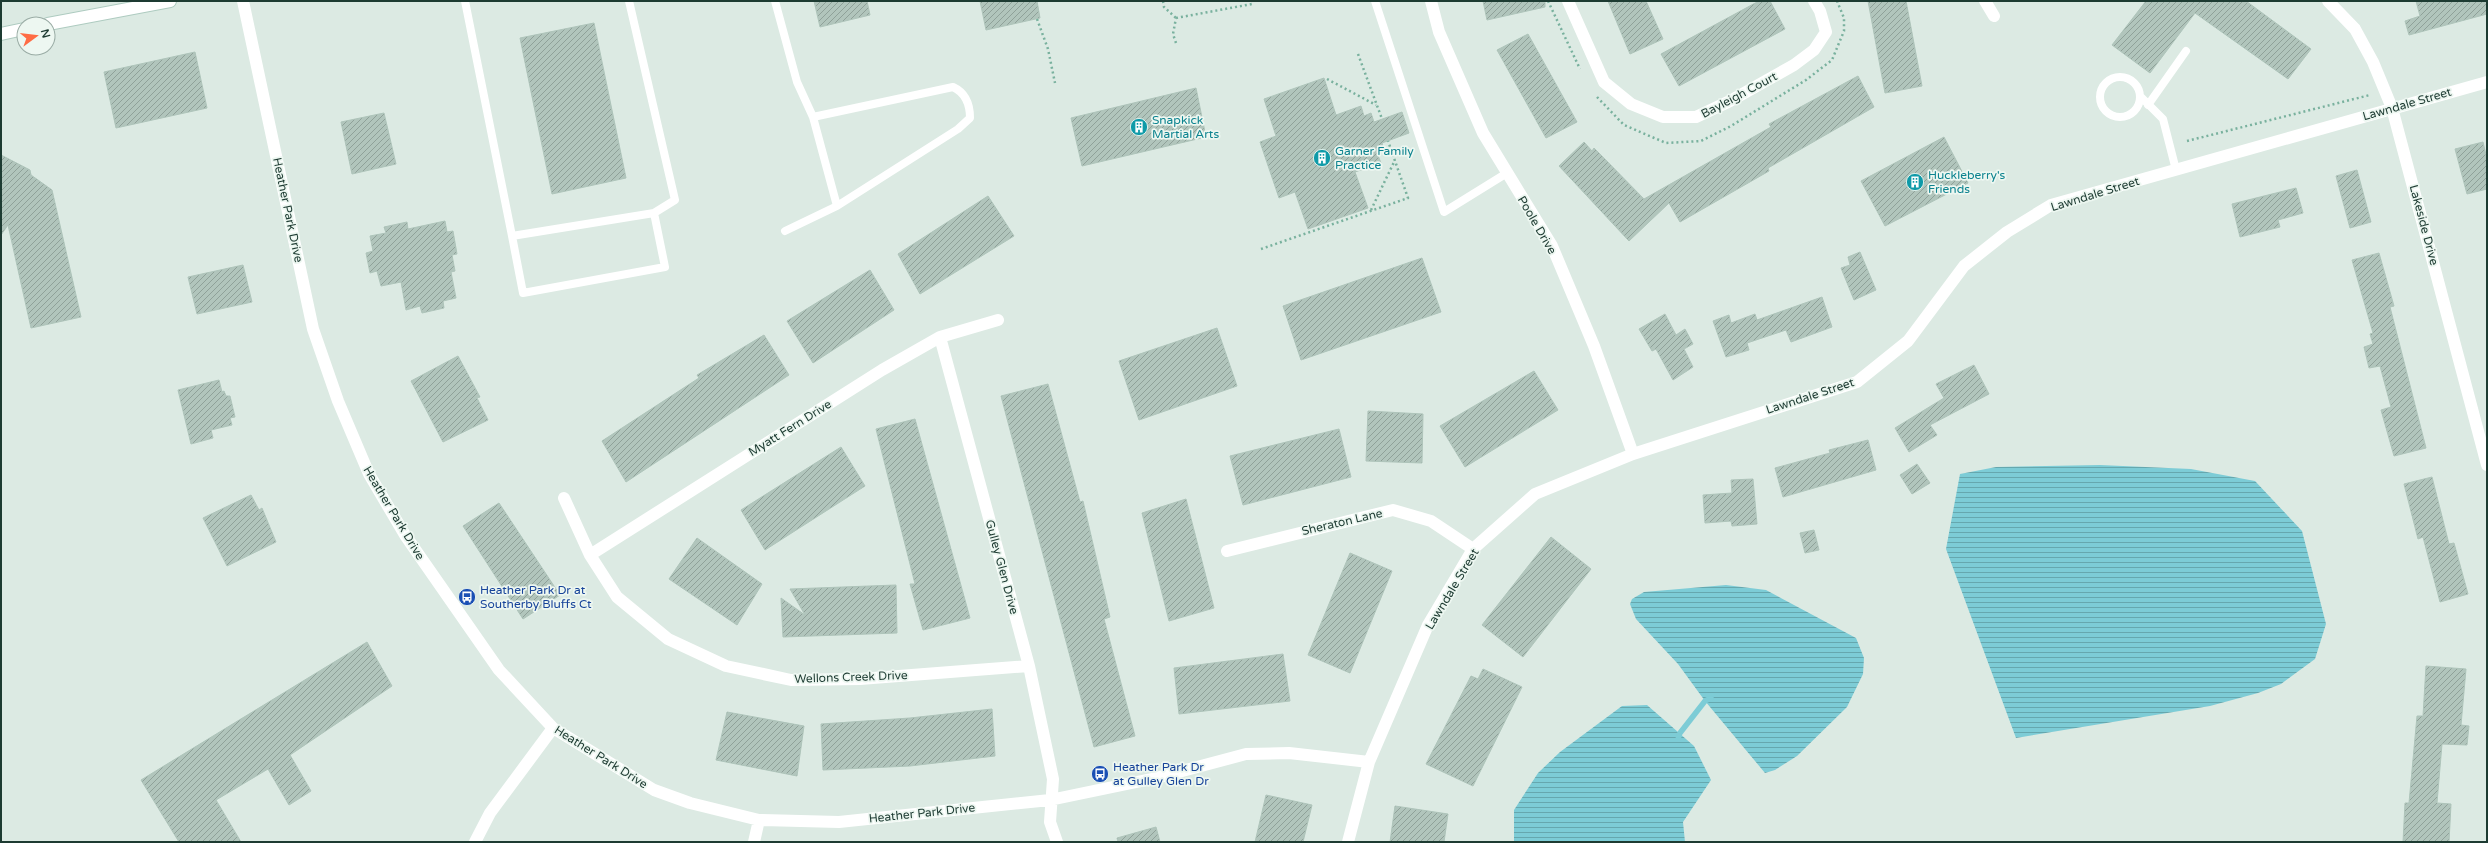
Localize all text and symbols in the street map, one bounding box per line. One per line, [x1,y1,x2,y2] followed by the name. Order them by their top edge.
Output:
[16,16,56,56] north arrow
[38,28,53,39] text: N
[1699,69,1780,121] street label: Bayleigh Court
[2361,84,2453,123] street label: Lawndale Street
[1152,113,1219,141] place label: Snapkick Martial Arts
[1129,117,1149,137] building icon: Snapkick Martial Arts
[1335,144,1414,172] place label: Garner Family Practice
[1312,148,1332,168] building icon: Garner Family Practice
[270,156,306,264] street label: Heather Park Drive
[1928,168,2006,196] place label: Huckleberry's Friends
[1905,172,1925,192] building icon: Huckleberry's Friends
[2049,174,2141,214] street label: Lawndale Street
[2407,183,2442,267] street label: Lakeside Drive
[1515,193,1559,257] street label: Poole Drive
[1764,375,1856,417] street label: Lawndale Street
[746,397,834,459] street label: Myatt Fern Drive
[360,464,428,563] street label: Heather Park Drive
[1300,506,1384,538] street label: Sheraton Lane
[983,518,1021,616] street label: Gulley Glen Drive
[1422,546,1482,632] street label: Lawndale Street
[480,583,592,611] place label: Heather Park Dr at Southerby Bluffs Ct
[457,587,477,607] bus stop icon: Heather Park Dr at Southerby Bluffs Ct
[794,668,908,686] street label: Wellons Creek Drive
[552,723,650,791] street label: Heather Park Drive
[1113,760,1209,788] place label: Heather Park Dr at Gulley Glen Dr
[1090,764,1110,784] bus stop icon: Heather Park Dr at Gulley Glen Dr
[868,800,976,826] street label: Heather Park Drive

